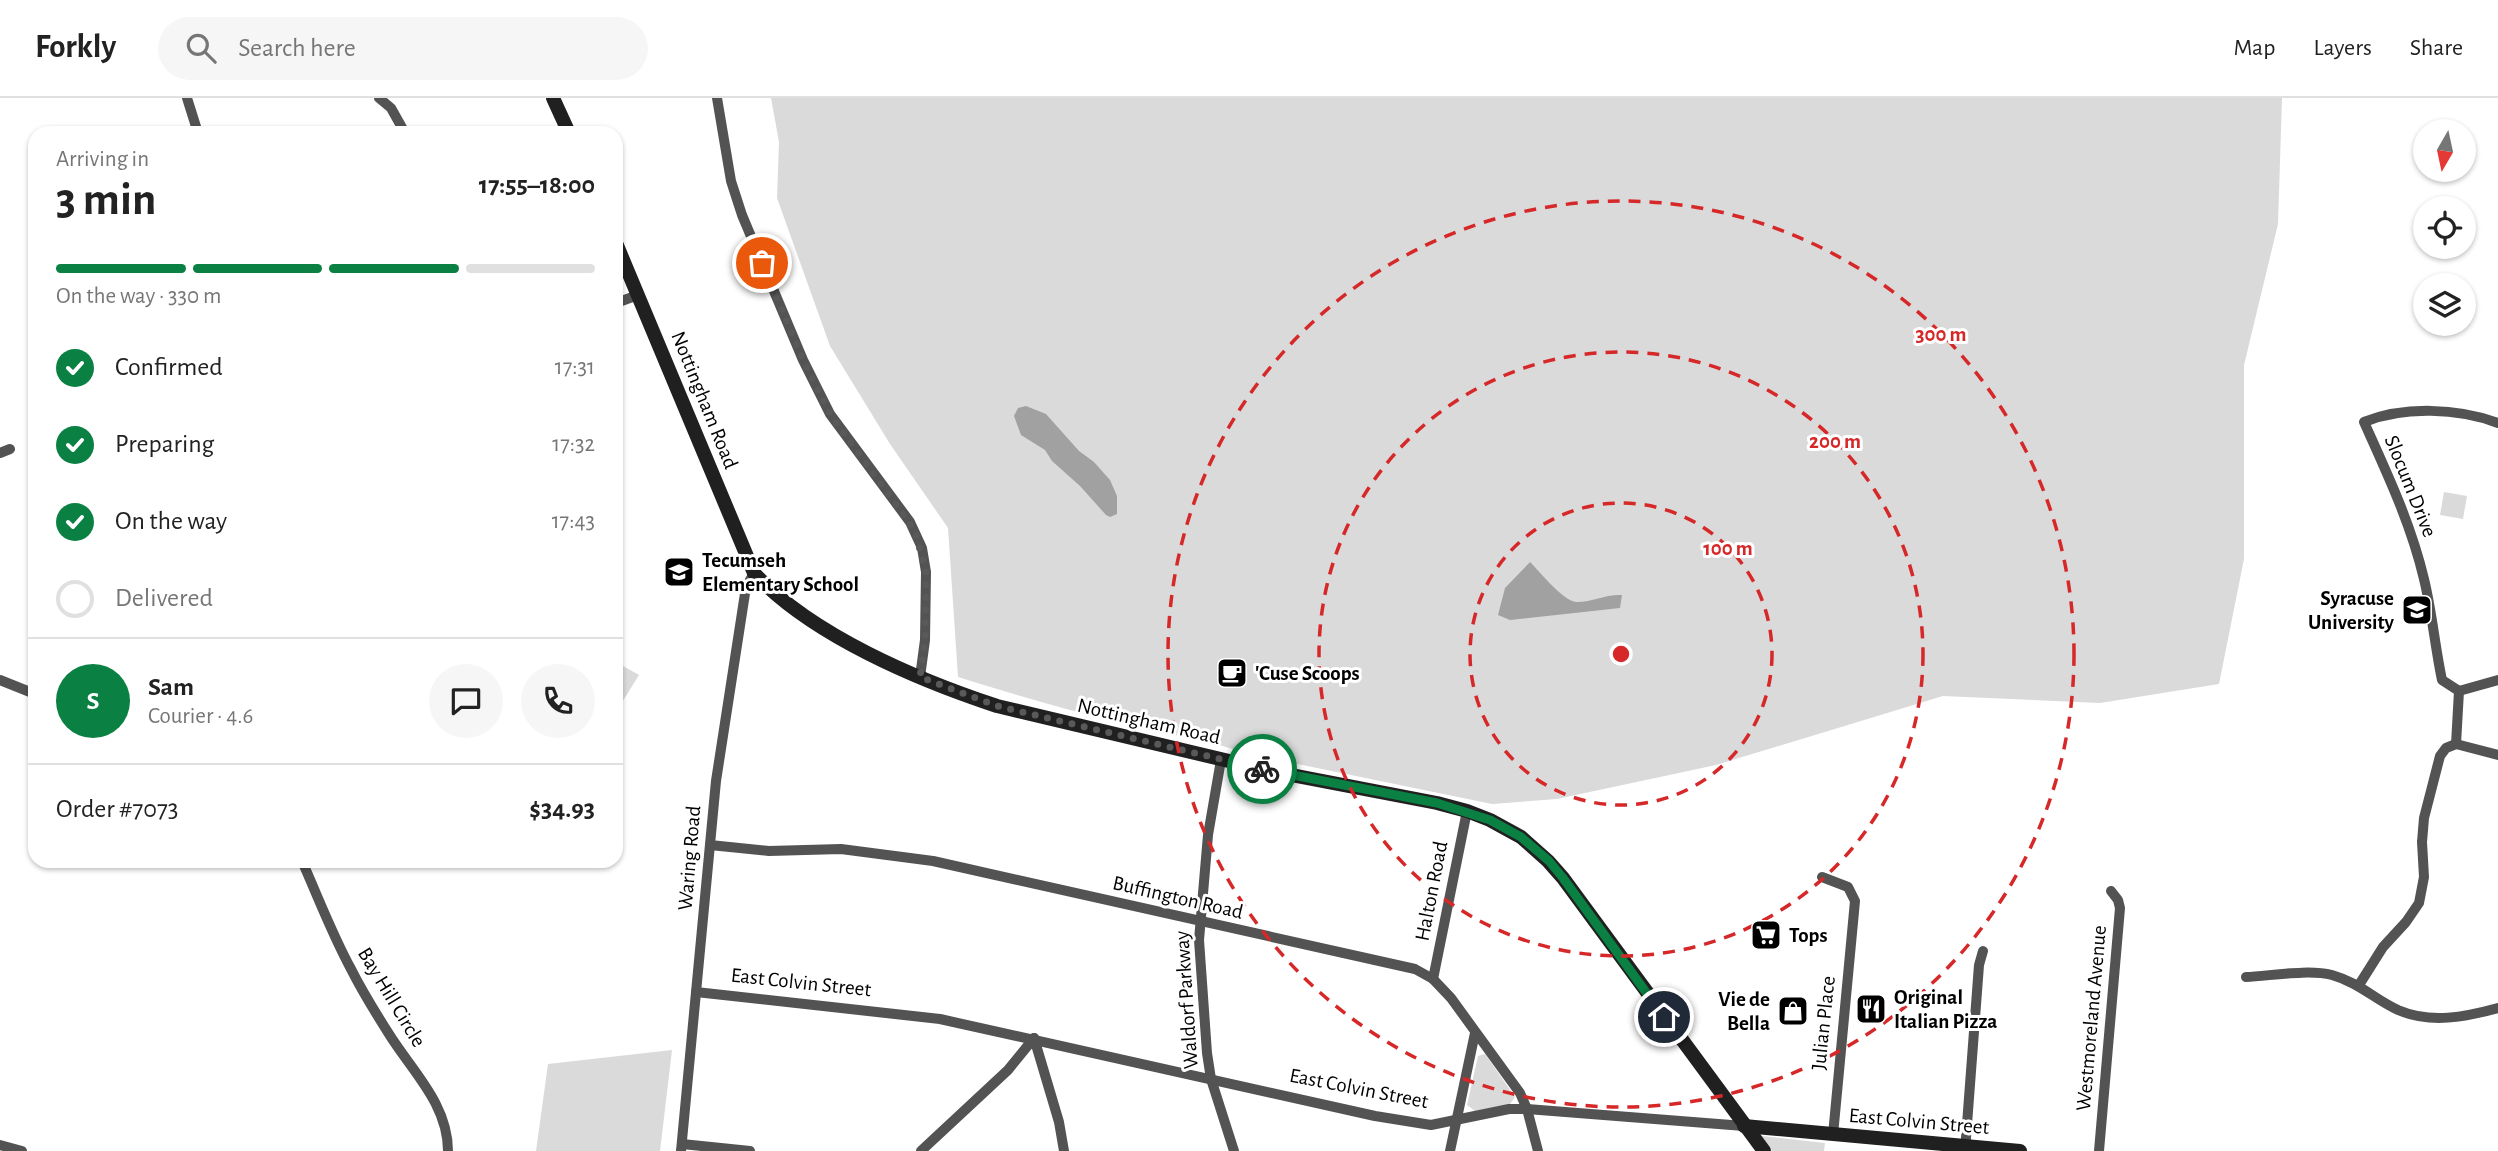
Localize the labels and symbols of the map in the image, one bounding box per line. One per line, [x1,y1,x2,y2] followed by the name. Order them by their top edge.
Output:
[2413,119,2476,182] north arrow
[732,233,792,293] pin
[1915,324,1967,345] text: 300 m
[667,328,742,472] street label: Nottingham Road
[1809,431,1861,452] text: 200 m
[2381,432,2440,540] street label: Slocum Drive
[1703,538,1753,559] text: 100 m
[702,550,859,595] place label: Tecumseh Elementary School
[662,555,696,589] school or university icon: Tecumseh Elementary School
[2308,588,2395,633] place label: Syracuse University
[2400,593,2434,627] school or university icon: Syracuse University
[1609,642,1633,666] centre of rings
[1215,656,1249,690] cafe icon: 'Cuse Scoops
[1255,663,1360,684] place label: 'Cuse Scoops
[1075,695,1223,748] street label: Nottingham Road
[1227,734,1297,804] courier
[674,805,705,911] street label: Waring Road
[1412,839,1451,943] street label: Halton Road
[1111,872,1245,923] street label: Buffington Road
[1749,918,1783,952] supermarket icon: Tops
[2073,924,2110,1112] street label: Westmoreland Avenue
[1789,925,1828,946] place label: Tops
[1171,930,1202,1070] street label: Waldorf Parkway
[354,944,429,1051] street label: Bay Hill Circle
[730,965,872,1000] street label: East Colvin Street
[1808,975,1839,1071] street label: Julian Place
[1634,987,1694,1047] pin
[1894,987,1997,1032] place label: Original Italian Pizza
[1718,989,1770,1034] place label: Vie de Bella
[1854,992,1888,1026] restaurant icon: Original Italian Pizza
[1776,994,1810,1028] shop icon: Vie de Bella
[1288,1065,1430,1112] street label: East Colvin Street
[1848,1105,1990,1138] street label: East Colvin Street

